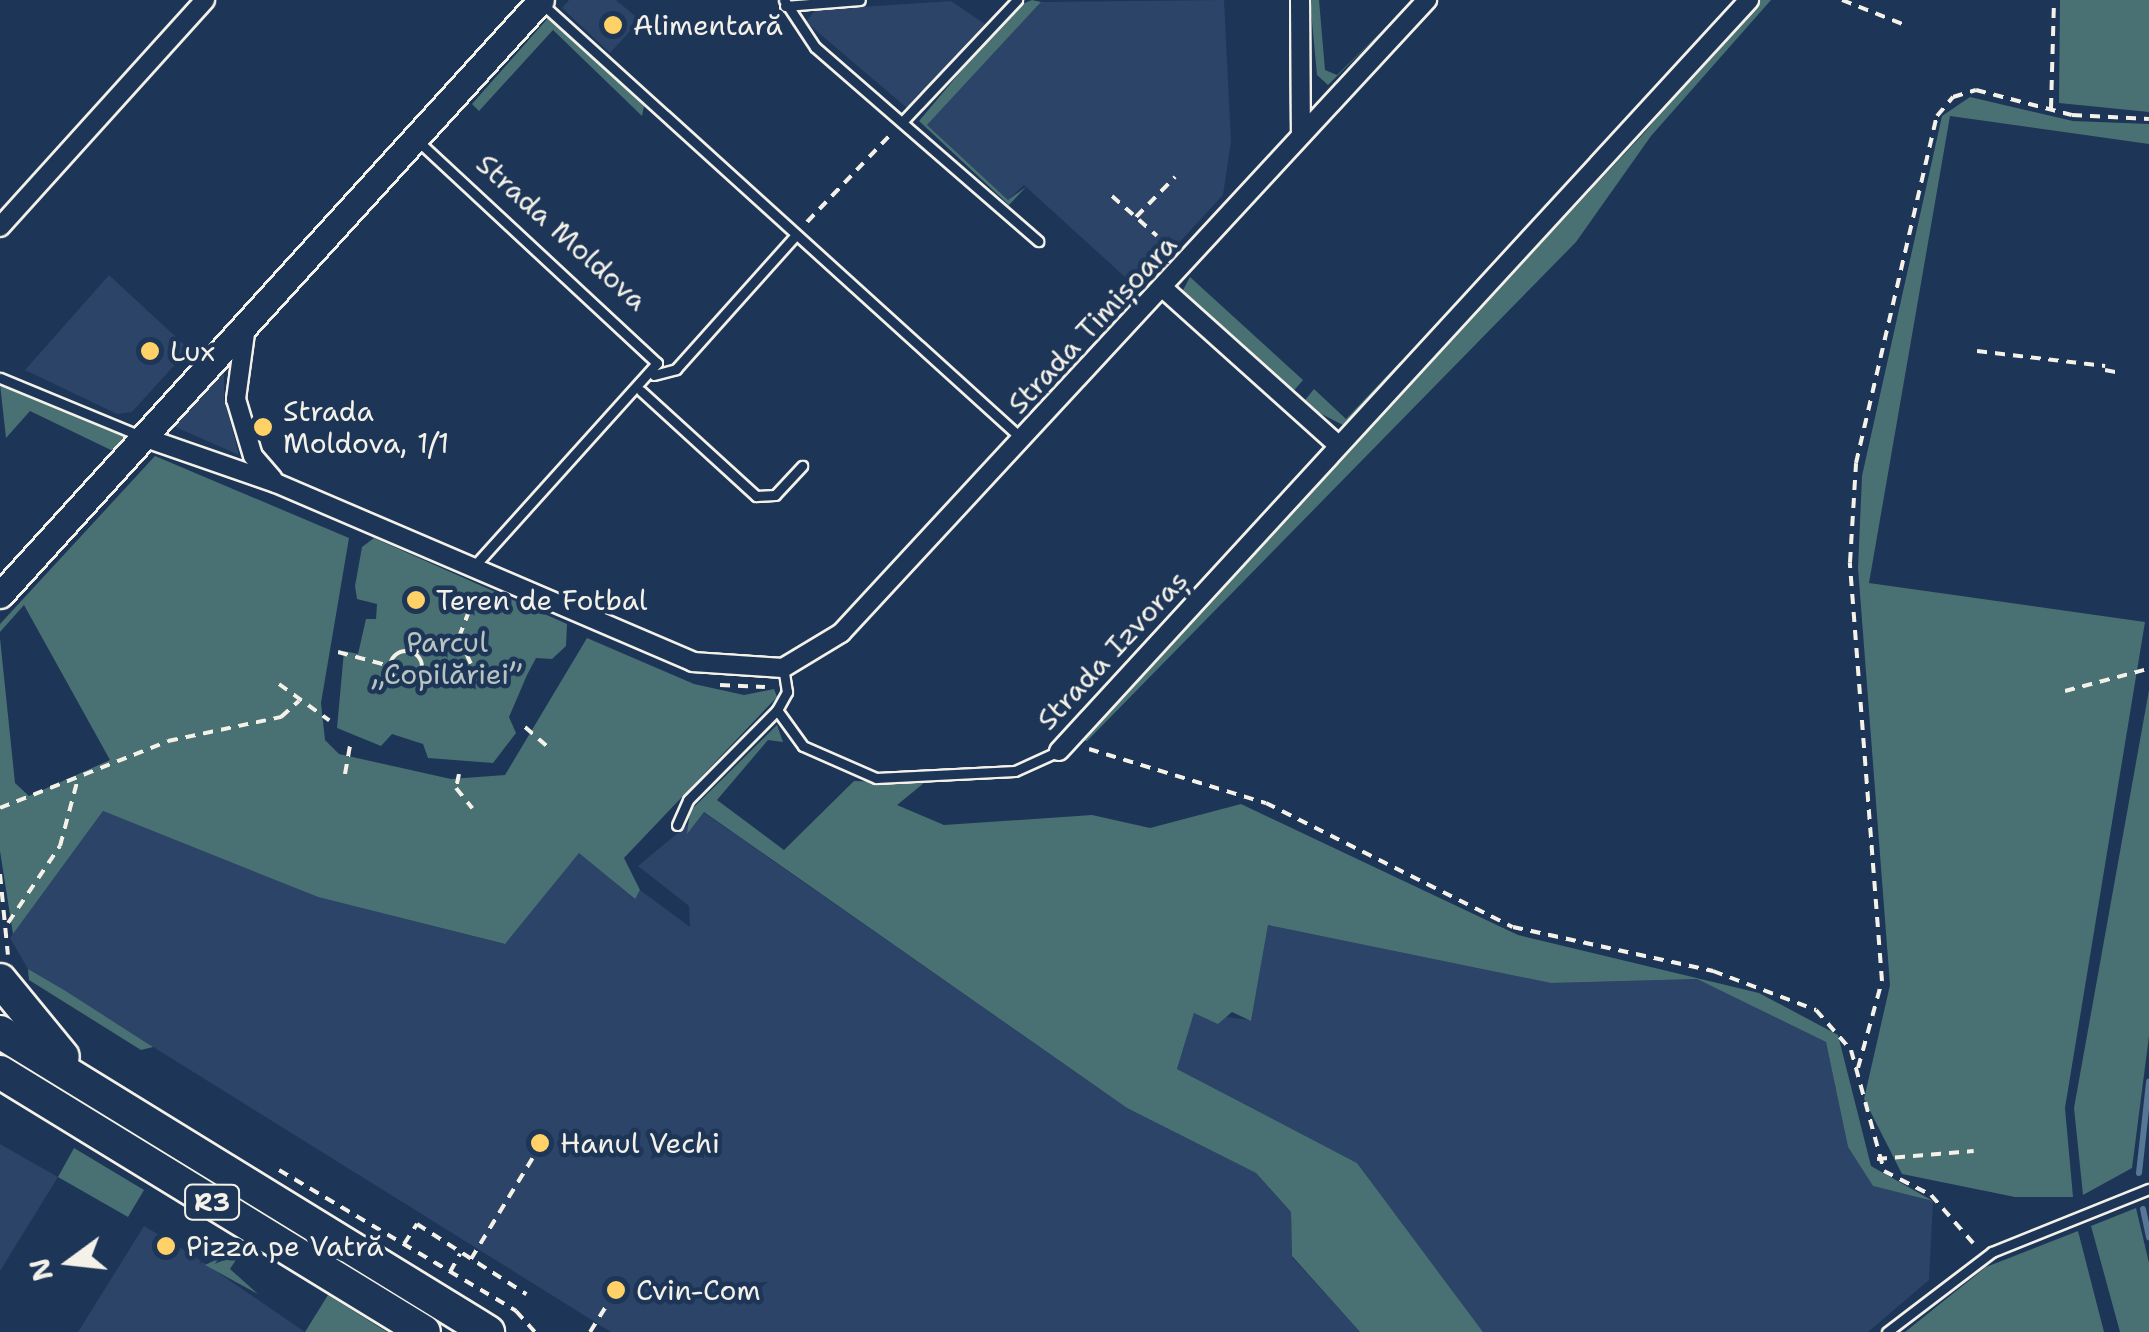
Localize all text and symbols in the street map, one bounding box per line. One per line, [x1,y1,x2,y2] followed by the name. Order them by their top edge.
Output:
[633,8,783,42] place label: Alimentară
[602,14,624,36] marker: Alimentară
[470,147,654,317] street label: Strada Moldova
[1001,228,1183,420] street label: Strada Timișoara
[170,334,215,368] place label: Lux
[139,340,161,362] marker: Lux
[283,394,449,460] place label: Strada Moldova, 1/1
[252,416,274,438] marker: Strada Moldova, 1/1
[1030,563,1194,737] street label: Strada Izvoraș
[436,583,647,617] place label: Teren de Fotbal
[405,589,427,611] marker: Teren de Fotbal
[372,625,522,691] park label: Parcul „Copilăriei”
[560,1126,720,1160] place label: Hanul Vechi
[529,1132,551,1154] marker: Hanul Vechi
[182,1182,242,1222] road number: R3
[20,1212,120,1312] north arrow
[186,1229,384,1263] place label: Pizza pe Vatră
[155,1235,177,1257] marker: Pizza pe Vatră
[20,1254,62,1285] text: N
[636,1273,761,1307] place label: Cvin-Com
[605,1279,627,1301] marker: Cvin-Com

